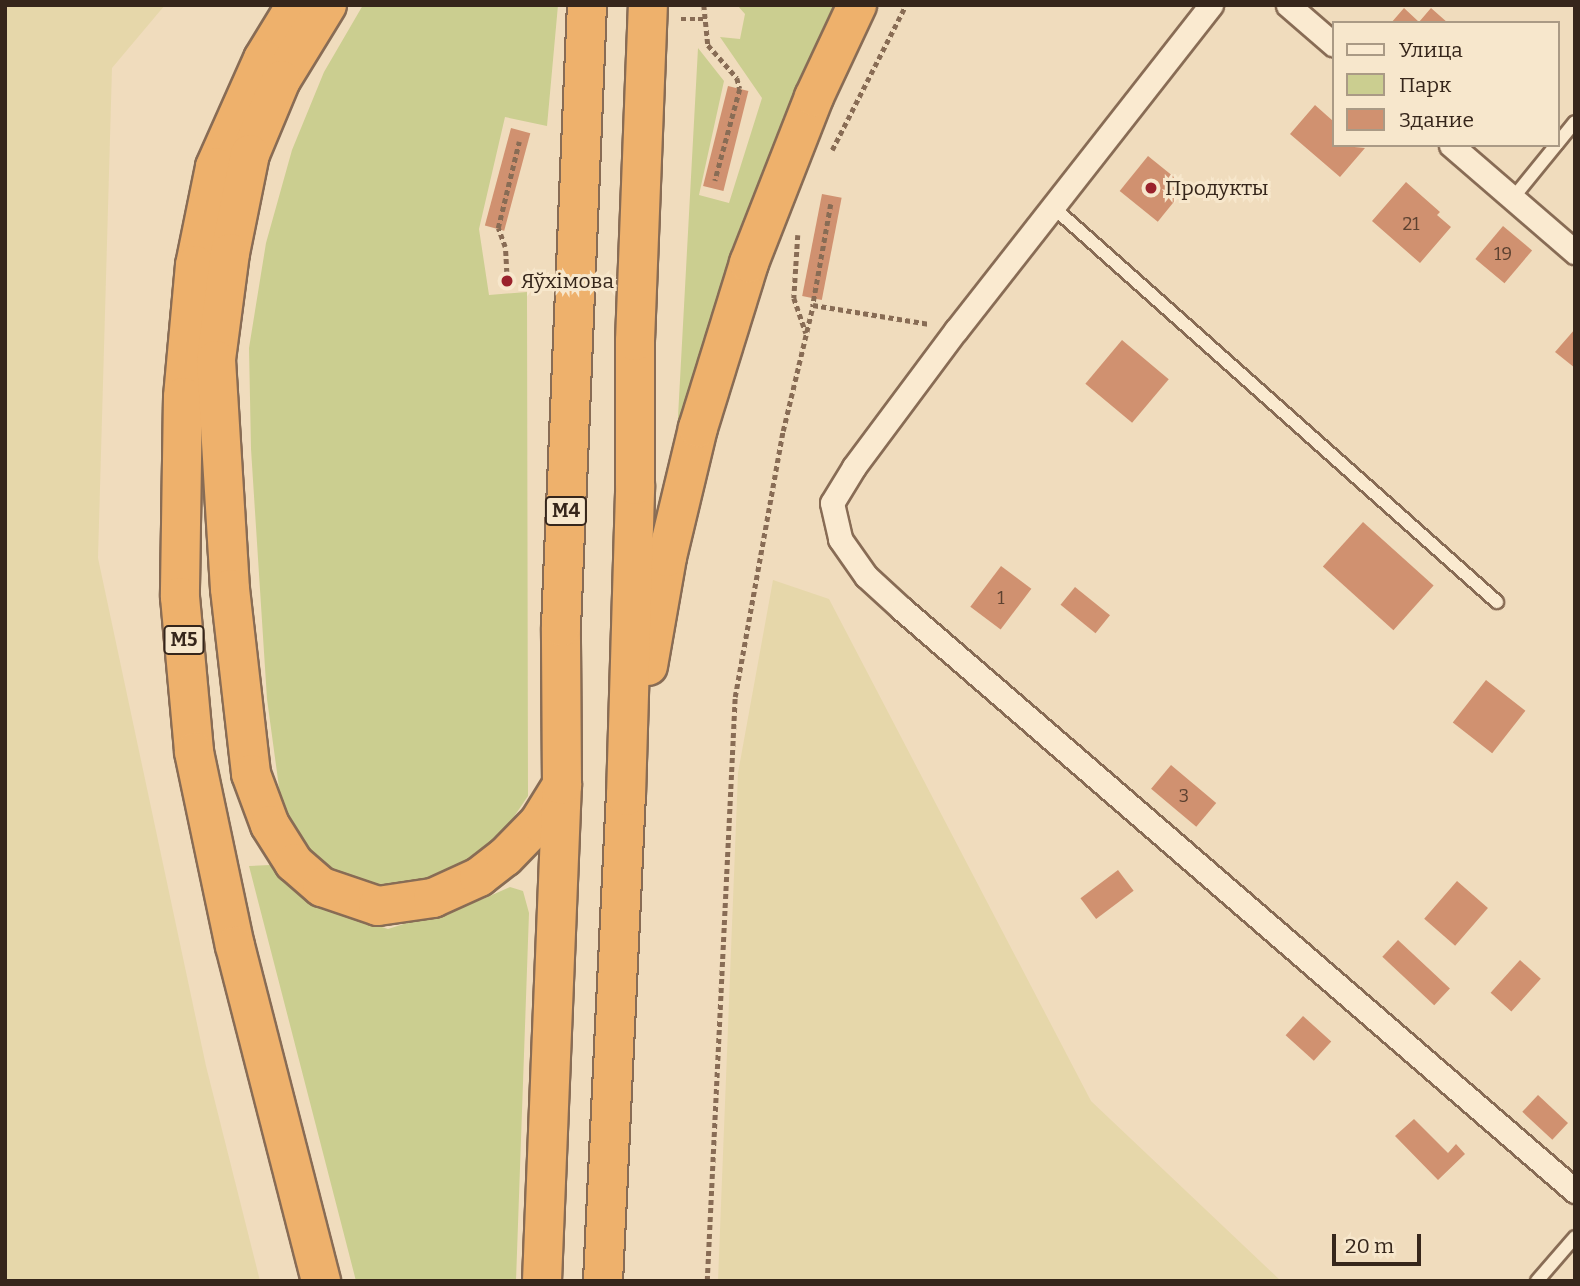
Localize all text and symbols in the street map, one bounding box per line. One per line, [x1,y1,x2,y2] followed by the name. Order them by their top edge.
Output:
[1332,21,1559,147] legend
[1399,37,1463,63] text: Улица
[1399,72,1451,98] text: Парк
[1399,107,1474,133] text: Здание
[1165,175,1269,201] place label: Продукты
[1143,180,1159,196] marker: Продукты
[1402,213,1420,235] house number: 21
[1494,243,1512,265] house number: 19
[521,268,614,294] place label: Яўхімова
[499,273,515,289] marker: Яўхімова
[543,496,589,526] road number: М4
[997,587,1005,609] house number: 1
[163,624,205,656] road number: М5
[1179,785,1189,807] house number: 3
[1335,1220,1424,1264] scale bar
[1345,1233,1394,1259] text: 20 m

